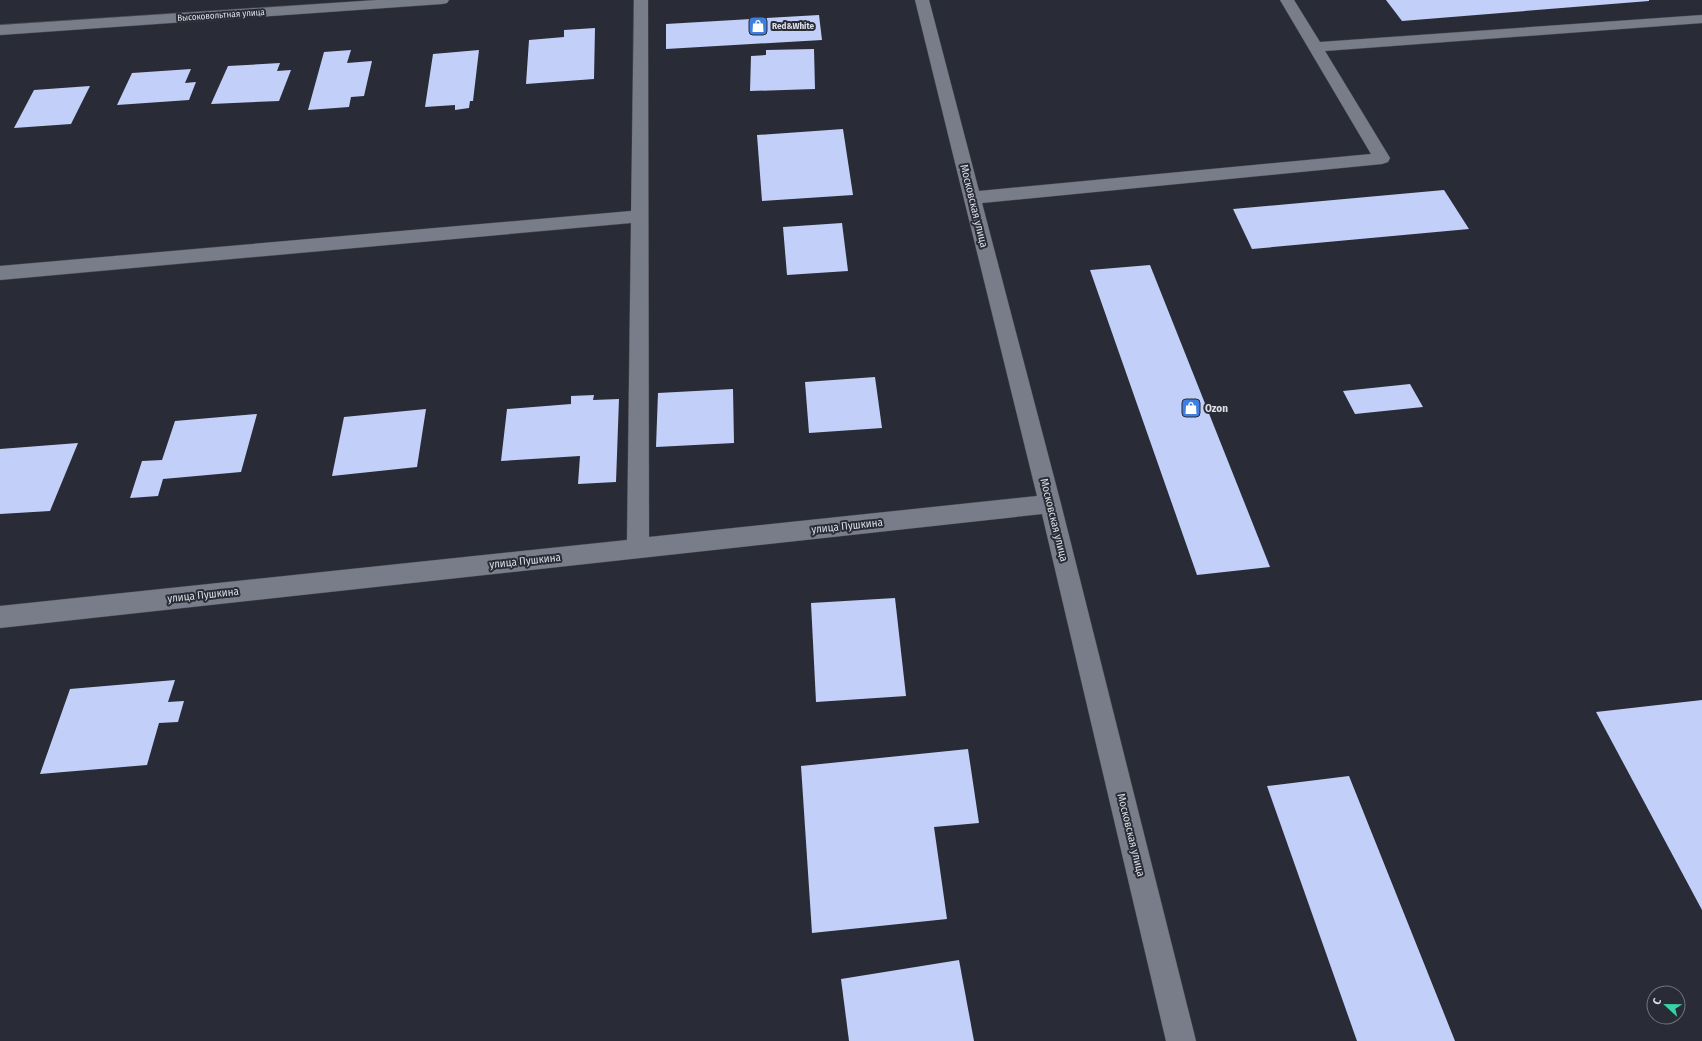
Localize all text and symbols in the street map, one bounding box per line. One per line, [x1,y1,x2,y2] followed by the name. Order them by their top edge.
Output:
[177,7,266,23] street label: Высоковольтная улица
[747,15,769,37] shop icon: Red&White
[772,21,814,31] place label: Red&White
[957,163,991,249] street label: Московская улица
[1180,397,1202,419] shop icon: Ozon
[1205,402,1228,415] place label: Ozon
[1037,477,1071,563] street label: Московская улица
[811,516,883,536] street label: улица Пушкина
[489,551,561,571] street label: улица Пушкина
[167,585,239,605] street label: улица Пушкина
[1114,792,1148,878] street label: Московская улица
[1646,985,1686,1025] north arrow
[1650,996,1664,1007] text: С

